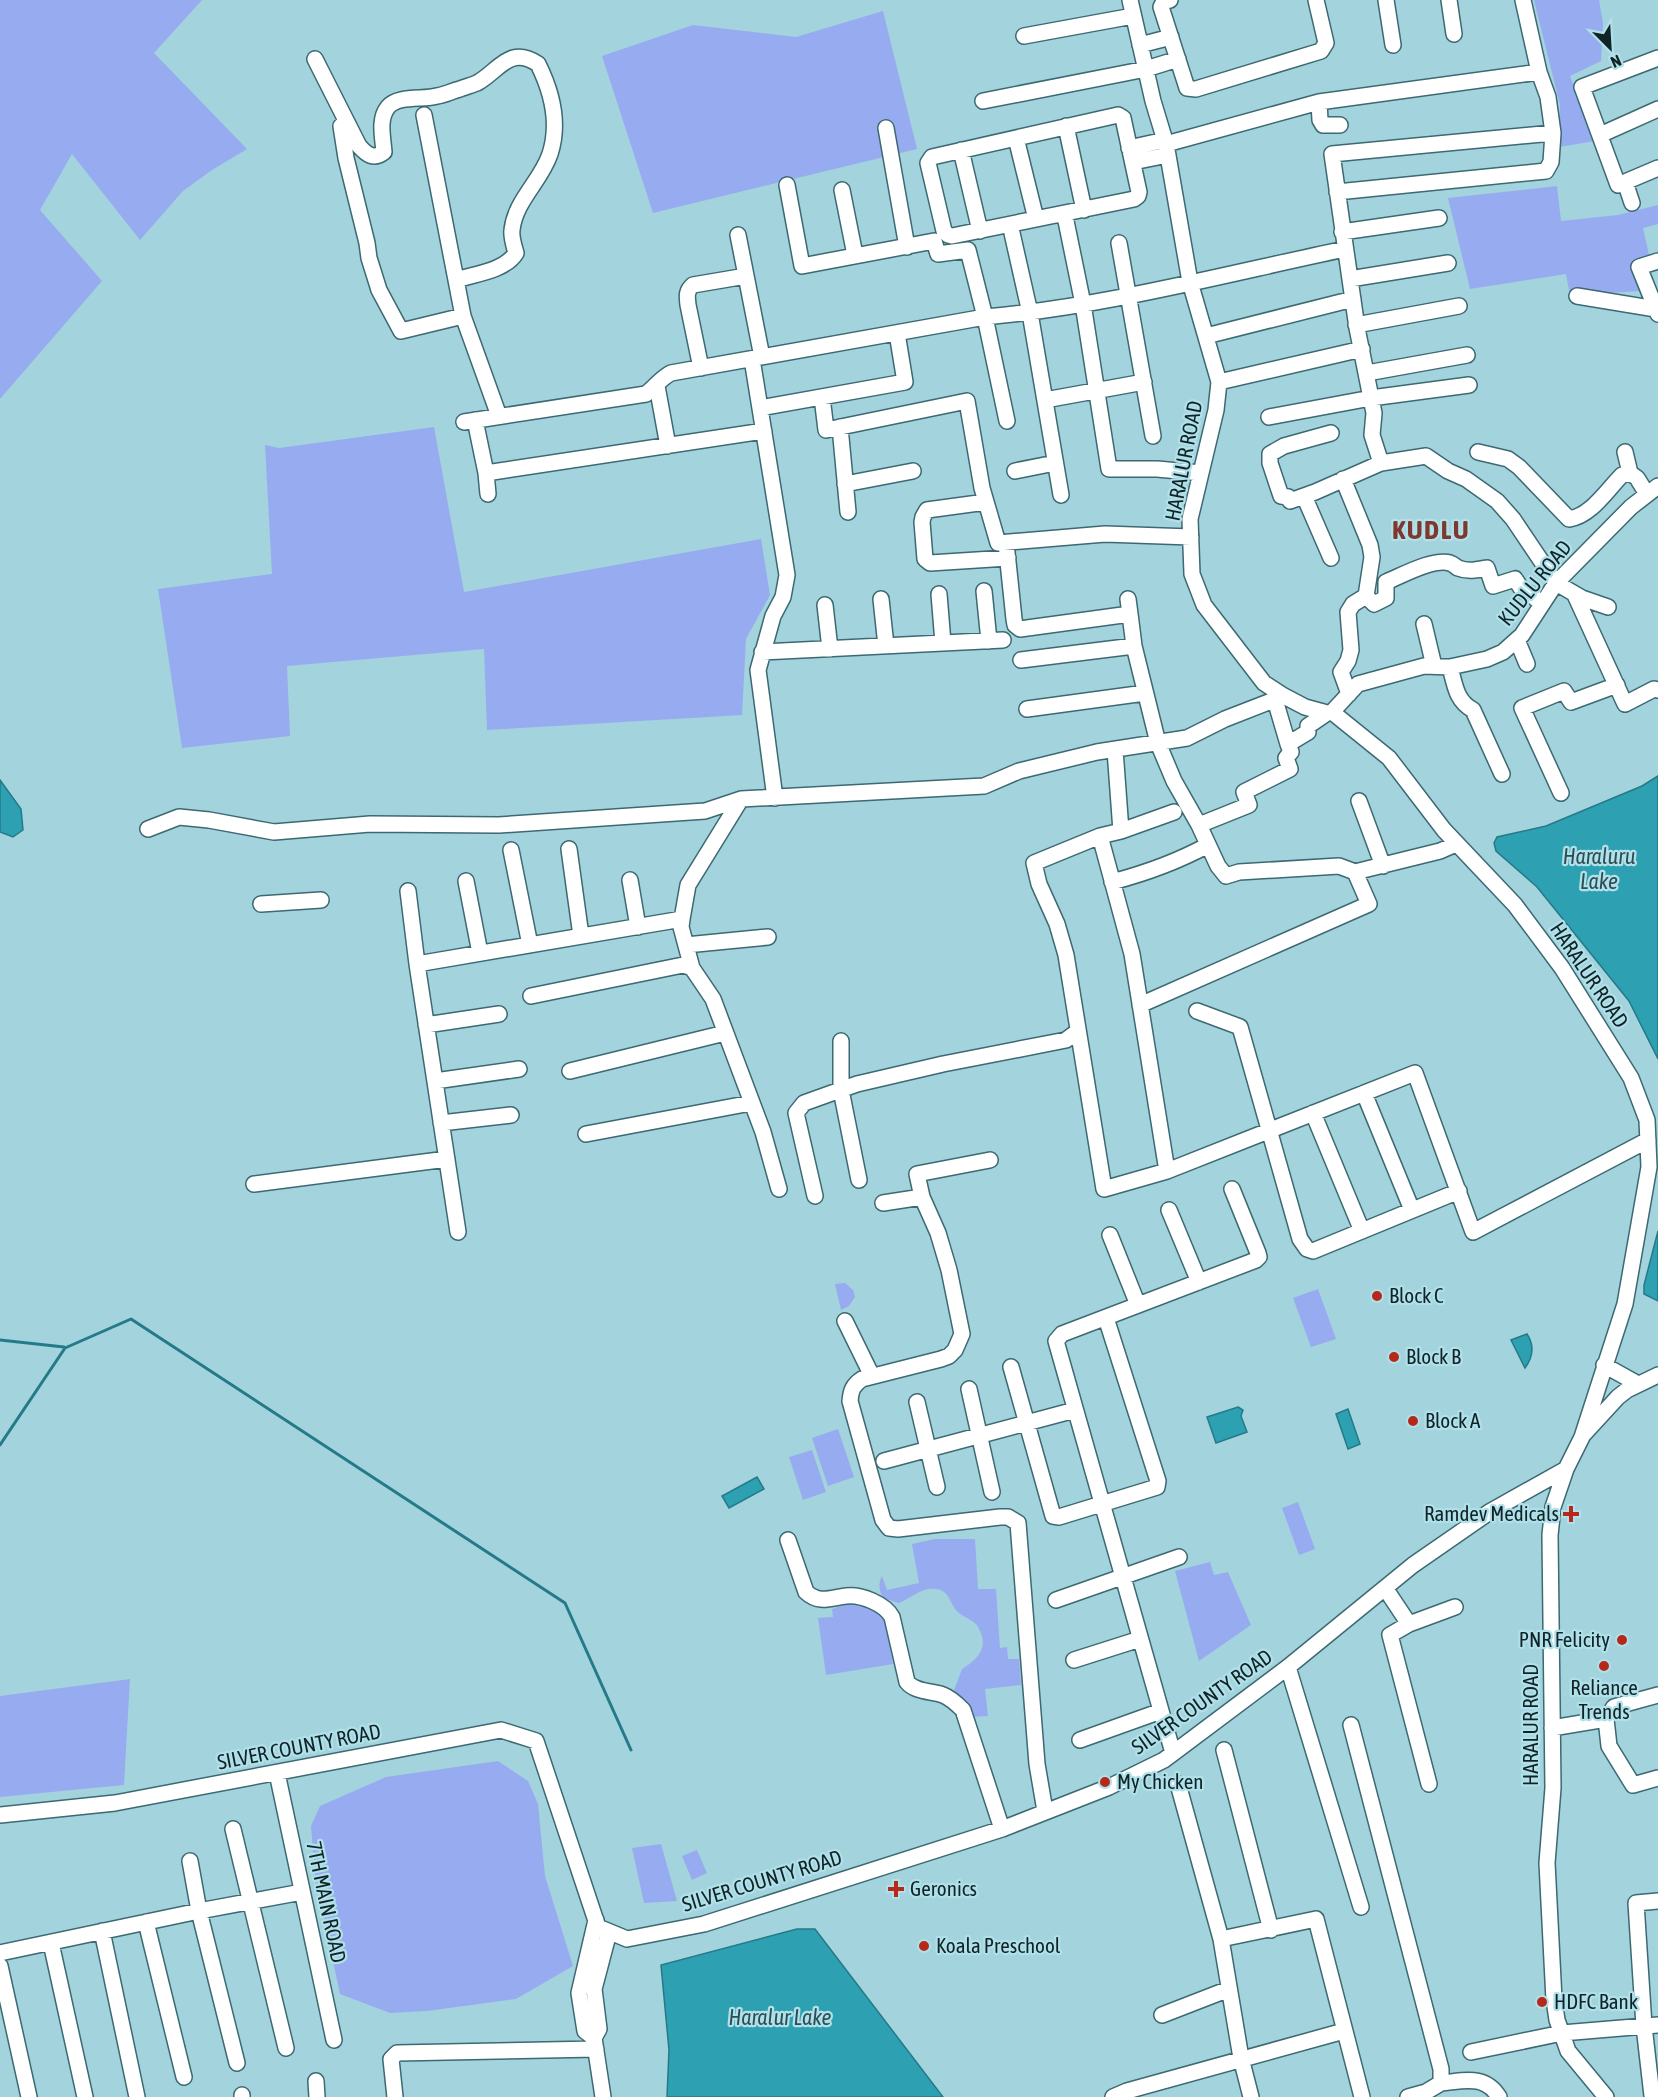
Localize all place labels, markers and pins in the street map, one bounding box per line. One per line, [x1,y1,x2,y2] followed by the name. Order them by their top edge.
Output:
[1389,1283,1444,1307] place label: Block C
[1370,1289,1384,1303] marker: Block C
[1406,1344,1461,1368] place label: Block B
[1387,1350,1401,1364] marker: Block B
[1425,1408,1481,1432] place label: Block A
[1406,1414,1420,1428] marker: Block A
[1424,1501,1559,1525] place label: Ramdev Medicals
[1564,1507,1578,1521] marker: Ramdev Medicals
[1519,1627,1610,1651] place label: PNR Felicity
[1615,1633,1629,1647] marker: PNR Felicity
[1597,1659,1611,1673] marker: Reliance Trends
[1570,1675,1638,1723] place label: Reliance Trends
[1117,1769,1203,1793] place label: My Chicken
[1098,1775,1112,1789] marker: My Chicken
[910,1876,977,1900] place label: Geronics
[887,1880,905,1898] marker: Geronics
[936,1933,1061,1957] place label: Koala Preschool
[917,1939,931,1953] marker: Koala Preschool
[1554,1989,1638,2013] place label: HDFC Bank
[1535,1995,1549,2009] marker: HDFC Bank

